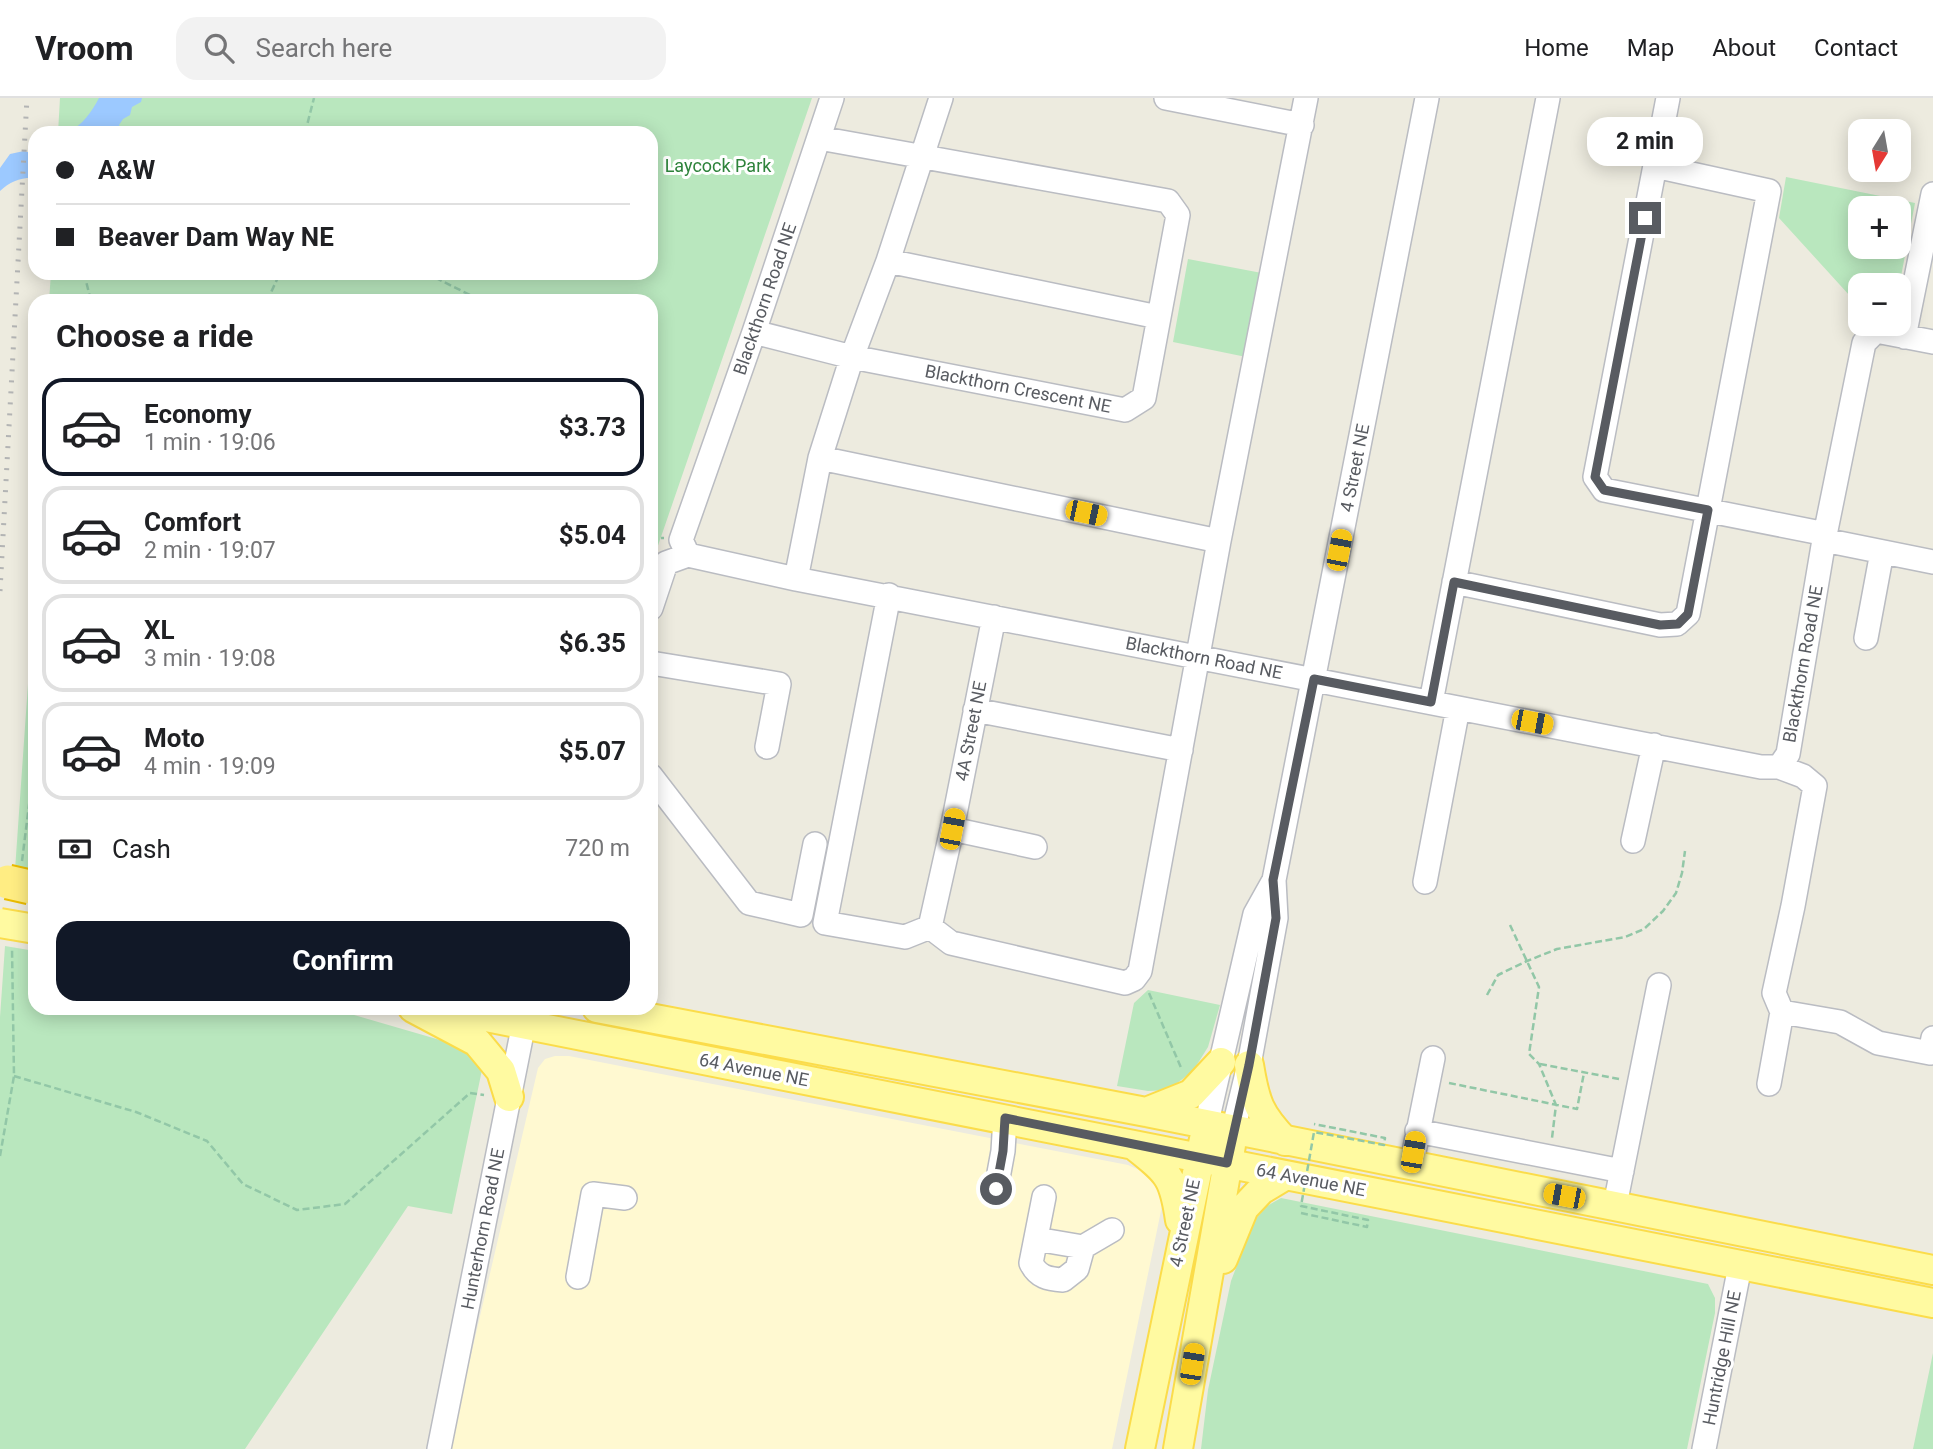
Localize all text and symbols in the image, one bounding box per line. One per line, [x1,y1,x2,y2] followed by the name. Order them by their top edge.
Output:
[176,17,666,80] search box
[35,29,134,68] text: Vroom
[200,29,238,67] icon: search
[256,33,392,63] text: Search here
[1524,34,1589,62] text: Home
[1627,34,1674,62] text: Map
[1712,34,1776,62] text: About
[1814,34,1898,62] text: Contact
[1587,116,1703,166] callout: 2 min
[1848,119,1911,182] north arrow
[1848,119,1911,336] map controls
[1616,128,1674,155] text: 2 min
[98,155,155,185] text: A&W
[665,155,772,176] park label: Laycock Park
[1848,196,1911,259] button: +
[1629,202,1661,234] route end
[729,220,800,378] street label: Blackthorn Road NE
[98,222,334,252] text: Beaver Dam Way NE
[1848,273,1911,336] button: −
[56,317,253,355] text: Choose a ride
[923,360,1113,417] street label: Blackthorn Crescent NE
[60,396,123,459] icon: car
[144,399,251,429] text: Economy
[559,412,626,442] text: $3.73
[1336,422,1373,514] street label: 4 Street NE
[144,429,276,456] text: 1 min · 19:06
[1064,498,1109,528] car
[60,504,123,567] icon: car
[144,507,241,537] text: Comfort
[559,520,626,550] text: $5.04
[1325,527,1354,573] car
[144,537,276,564] text: 2 min · 19:07
[1778,584,1827,744] street label: Blackthorn Road NE
[60,612,123,675] icon: car
[144,615,175,645] text: XL
[559,628,626,658] text: $6.35
[1124,632,1284,683] street label: Blackthorn Road NE
[144,645,276,672] text: 3 min · 19:08
[951,679,990,783] street label: 4A Street NE
[1510,708,1555,736] car
[60,720,123,783] icon: car
[144,723,205,753] text: Moto
[559,736,626,766] text: $5.07
[144,753,276,780] text: 4 min · 19:09
[938,806,967,852] car
[56,830,94,868] icon: cash
[112,834,171,864] text: Cash
[565,835,630,862] text: 720 m
[56,921,630,1001] button: Confirm
[698,1049,811,1090] street label: 64 Avenue NE
[1400,1129,1427,1175] car
[457,1147,508,1311] street label: Hunterhorn Road NE
[1255,1159,1368,1200] street label: 64 Avenue NE
[980,1173,1012,1205] route start
[1165,1177,1204,1269] street label: 4 Street NE
[1542,1182,1587,1210] car
[1698,1289,1745,1427] street label: Huntridge Hill NE
[1179,1342,1206,1386] car

